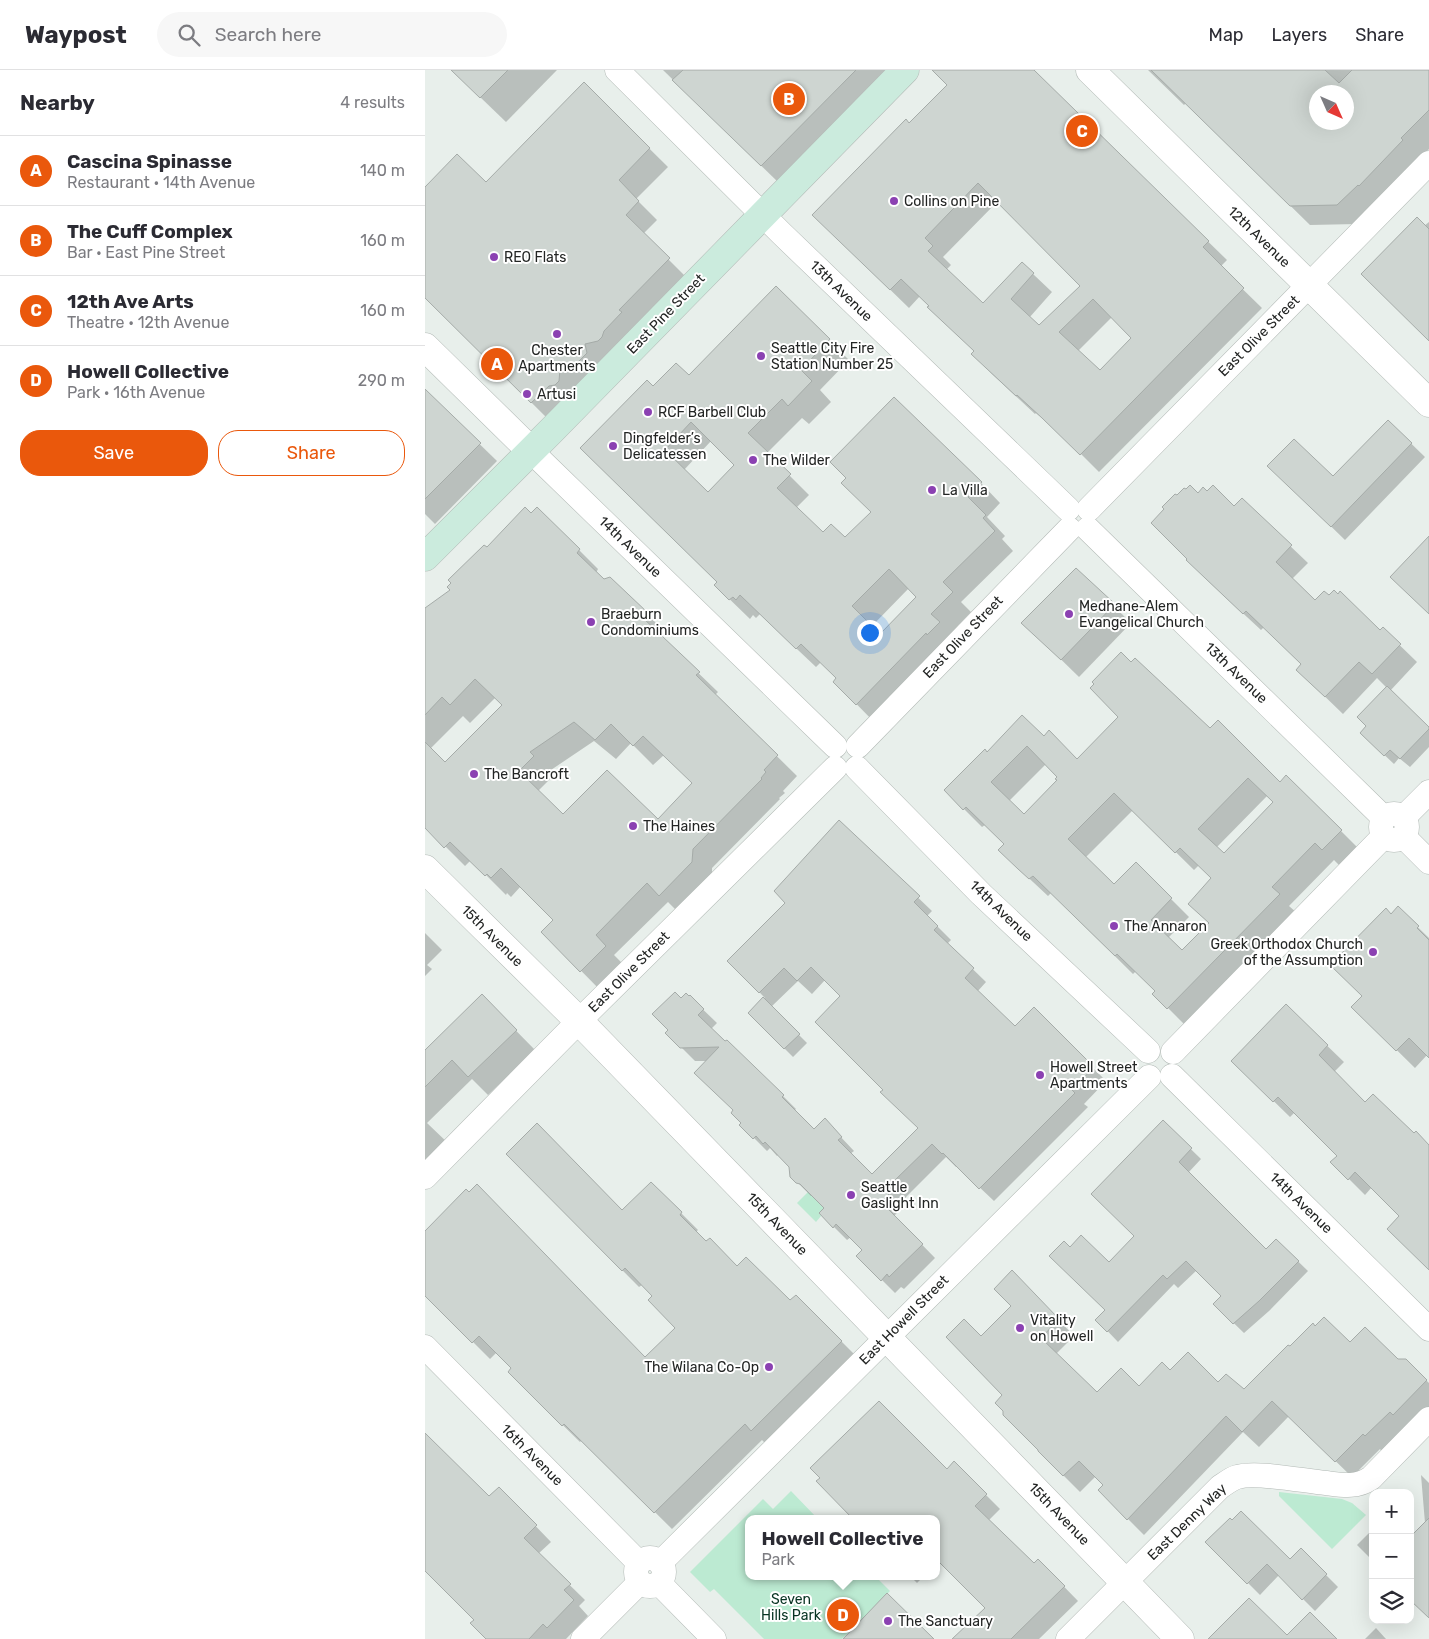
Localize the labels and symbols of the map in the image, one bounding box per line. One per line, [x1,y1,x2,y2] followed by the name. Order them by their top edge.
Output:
[773,80,805,118] pin: B
[1309,85,1354,130] north arrow
[1066,112,1098,150] pin: C
[904,193,999,210] place label: Collins on Pine
[888,195,900,207] marker: Collins on Pine
[1224,203,1294,271] street label: 12th Avenue
[504,249,566,266] place label: REO Flats
[488,251,500,263] marker: REO Flats
[806,257,876,325] street label: 13th Avenue
[623,270,709,358] street label: East Pine Street
[1215,292,1303,380] street label: East Olive Street
[551,328,563,340] marker: Chester Apartments
[771,340,893,373] place label: Seattle City Fire Station Number 25
[518,342,596,375] place label: Chester Apartments
[481,345,513,383] pin: A
[755,350,767,362] marker: Seattle City Fire Station Number 25
[537,386,576,403] place label: Artusi
[521,388,533,400] marker: Artusi
[658,404,766,421] place label: RCF Barbell Club
[642,406,654,418] marker: RCF Barbell Club
[623,430,707,463] place label: Dingfelder’s Delicatessen
[607,440,619,452] marker: Dingfelder’s Delicatessen
[763,452,831,469] place label: The Wilder
[747,454,759,466] marker: The Wilder
[942,482,988,499] place label: La Villa
[926,484,938,496] marker: La Villa
[595,513,665,581] street label: 14th Avenue
[919,592,1007,682] street label: East Olive Street
[1079,598,1204,631] place label: Medhane-Alem Evangelical Church
[601,606,699,639] place label: Braeburn Condominiums
[1063,608,1075,620] marker: Medhane-Alem Evangelical Church
[585,616,597,628] marker: Braeburn Condominiums
[857,620,883,646] your location
[1201,639,1271,707] street label: 13th Avenue
[484,766,569,783] place label: The Bancroft
[468,768,480,780] marker: The Bancroft
[643,818,715,835] place label: The Haines
[627,820,639,832] marker: The Haines
[966,877,1036,945] street label: 14th Avenue
[458,902,527,971] street label: 15th Avenue
[1124,918,1207,935] place label: The Annaron
[1108,920,1120,932] marker: The Annaron
[585,928,673,1016] street label: East Olive Street
[1210,936,1363,969] place label: Greek Orthodox Church of the Assumption
[1367,946,1379,958] marker: Greek Orthodox Church of the Assumption
[1050,1059,1138,1092] place label: Howell Street Apartments
[1034,1069,1046,1081] marker: Howell Street Apartments
[1266,1169,1336,1237] street label: 14th Avenue
[861,1179,939,1212] place label: Seattle Gaslight Inn
[743,1189,811,1259] street label: 15th Avenue
[845,1189,857,1201] marker: Seattle Gaslight Inn
[856,1271,953,1368] street label: East Howell Street
[1030,1312,1093,1345] place label: Vitality on Howell
[1014,1322,1026,1334] marker: Vitality on Howell
[644,1359,759,1376] place label: The Wilana Co-Op
[763,1361,775,1373] marker: The Wilana Co-Op
[498,1421,567,1490] street label: 16th Avenue
[1025,1479,1093,1549] street label: 15th Avenue
[1144,1480,1230,1564] street label: East Denny Way
[761,1591,822,1624] park label: Seven Hills Park
[827,1596,859,1634] pin: D
[898,1613,993,1630] place label: The Sanctuary
[882,1615,894,1627] marker: The Sanctuary

